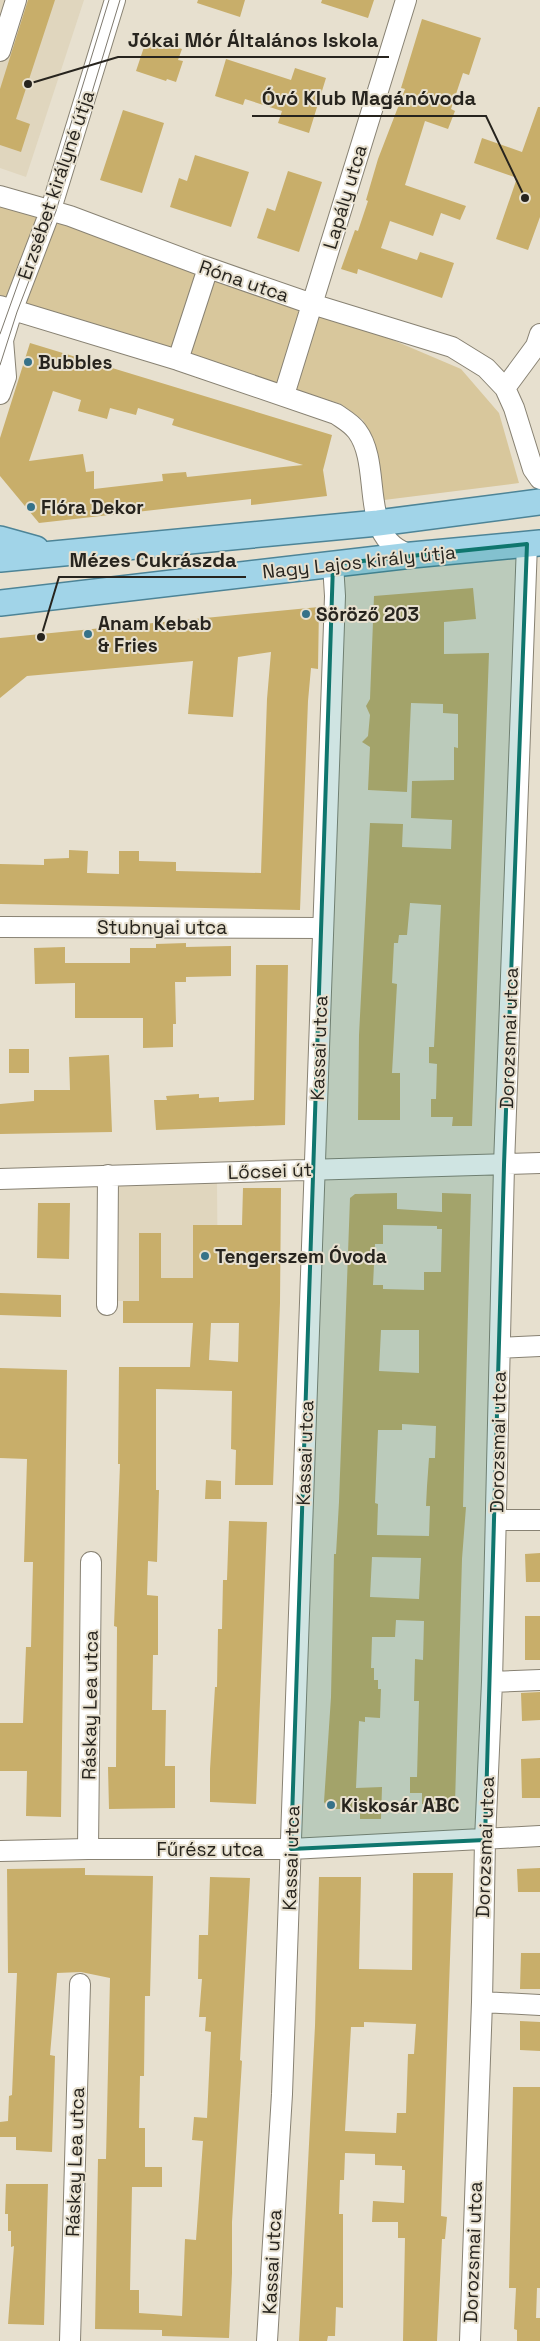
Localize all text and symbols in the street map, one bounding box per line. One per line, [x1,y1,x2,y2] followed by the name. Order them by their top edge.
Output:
[118,22,389,57] callout: Jókai Mór Általános Iskola
[128,27,379,53] text: Jókai Mór Általános Iskola
[252,81,486,116] callout: Óvó Klub Magánóvoda
[262,85,477,111] text: Óvó Klub Magánóvoda
[12,87,100,283] street label: Erzsébet királyné útja
[317,142,373,252] street label: Lapály utca
[196,254,292,308] street label: Róna utca
[38,350,113,375] place label: Bubbles
[22,356,34,368] marker: Bubbles
[41,495,144,520] place label: Flóra Dekor
[25,501,37,513] marker: Flóra Dekor
[261,539,457,585] street label: Nagy Lajos király útja
[59,542,246,577] callout: Mézes Cukrászda
[70,547,237,573] text: Mézes Cukrászda
[316,602,419,627] place label: Söröző 203
[300,608,312,620] marker: Söröző 203
[98,611,212,658] place label: Anam Kebab & Fries
[82,628,94,640] marker: Anam Kebab & Fries
[97,915,227,940] street label: Stubnyai utca
[494,967,524,1109] street label: Dorozsmai utca
[305,995,333,1101] street label: Kassai utca
[227,1157,313,1185] street label: Lőcsei út
[215,1244,387,1269] place label: Tengerszem Óvoda
[199,1250,211,1262] marker: Tengerszem Óvoda
[484,1371,512,1513] street label: Dorozsmai utca
[291,1400,319,1506] street label: Kassai utca
[76,1630,104,1780] street label: Ráskay Lea utca
[470,1776,500,1918] street label: Dorozsmai utca
[341,1793,460,1818] place label: Kiskosár ABC
[325,1799,337,1811] marker: Kiskosár ABC
[277,1805,305,1911] street label: Kassai utca
[156,1837,264,1862] street label: Fűrész utca
[60,2087,90,2237] street label: Ráskay Lea utca
[458,2181,488,2323] street label: Dorozsmai utca
[257,2209,287,2315] street label: Kassai utca

